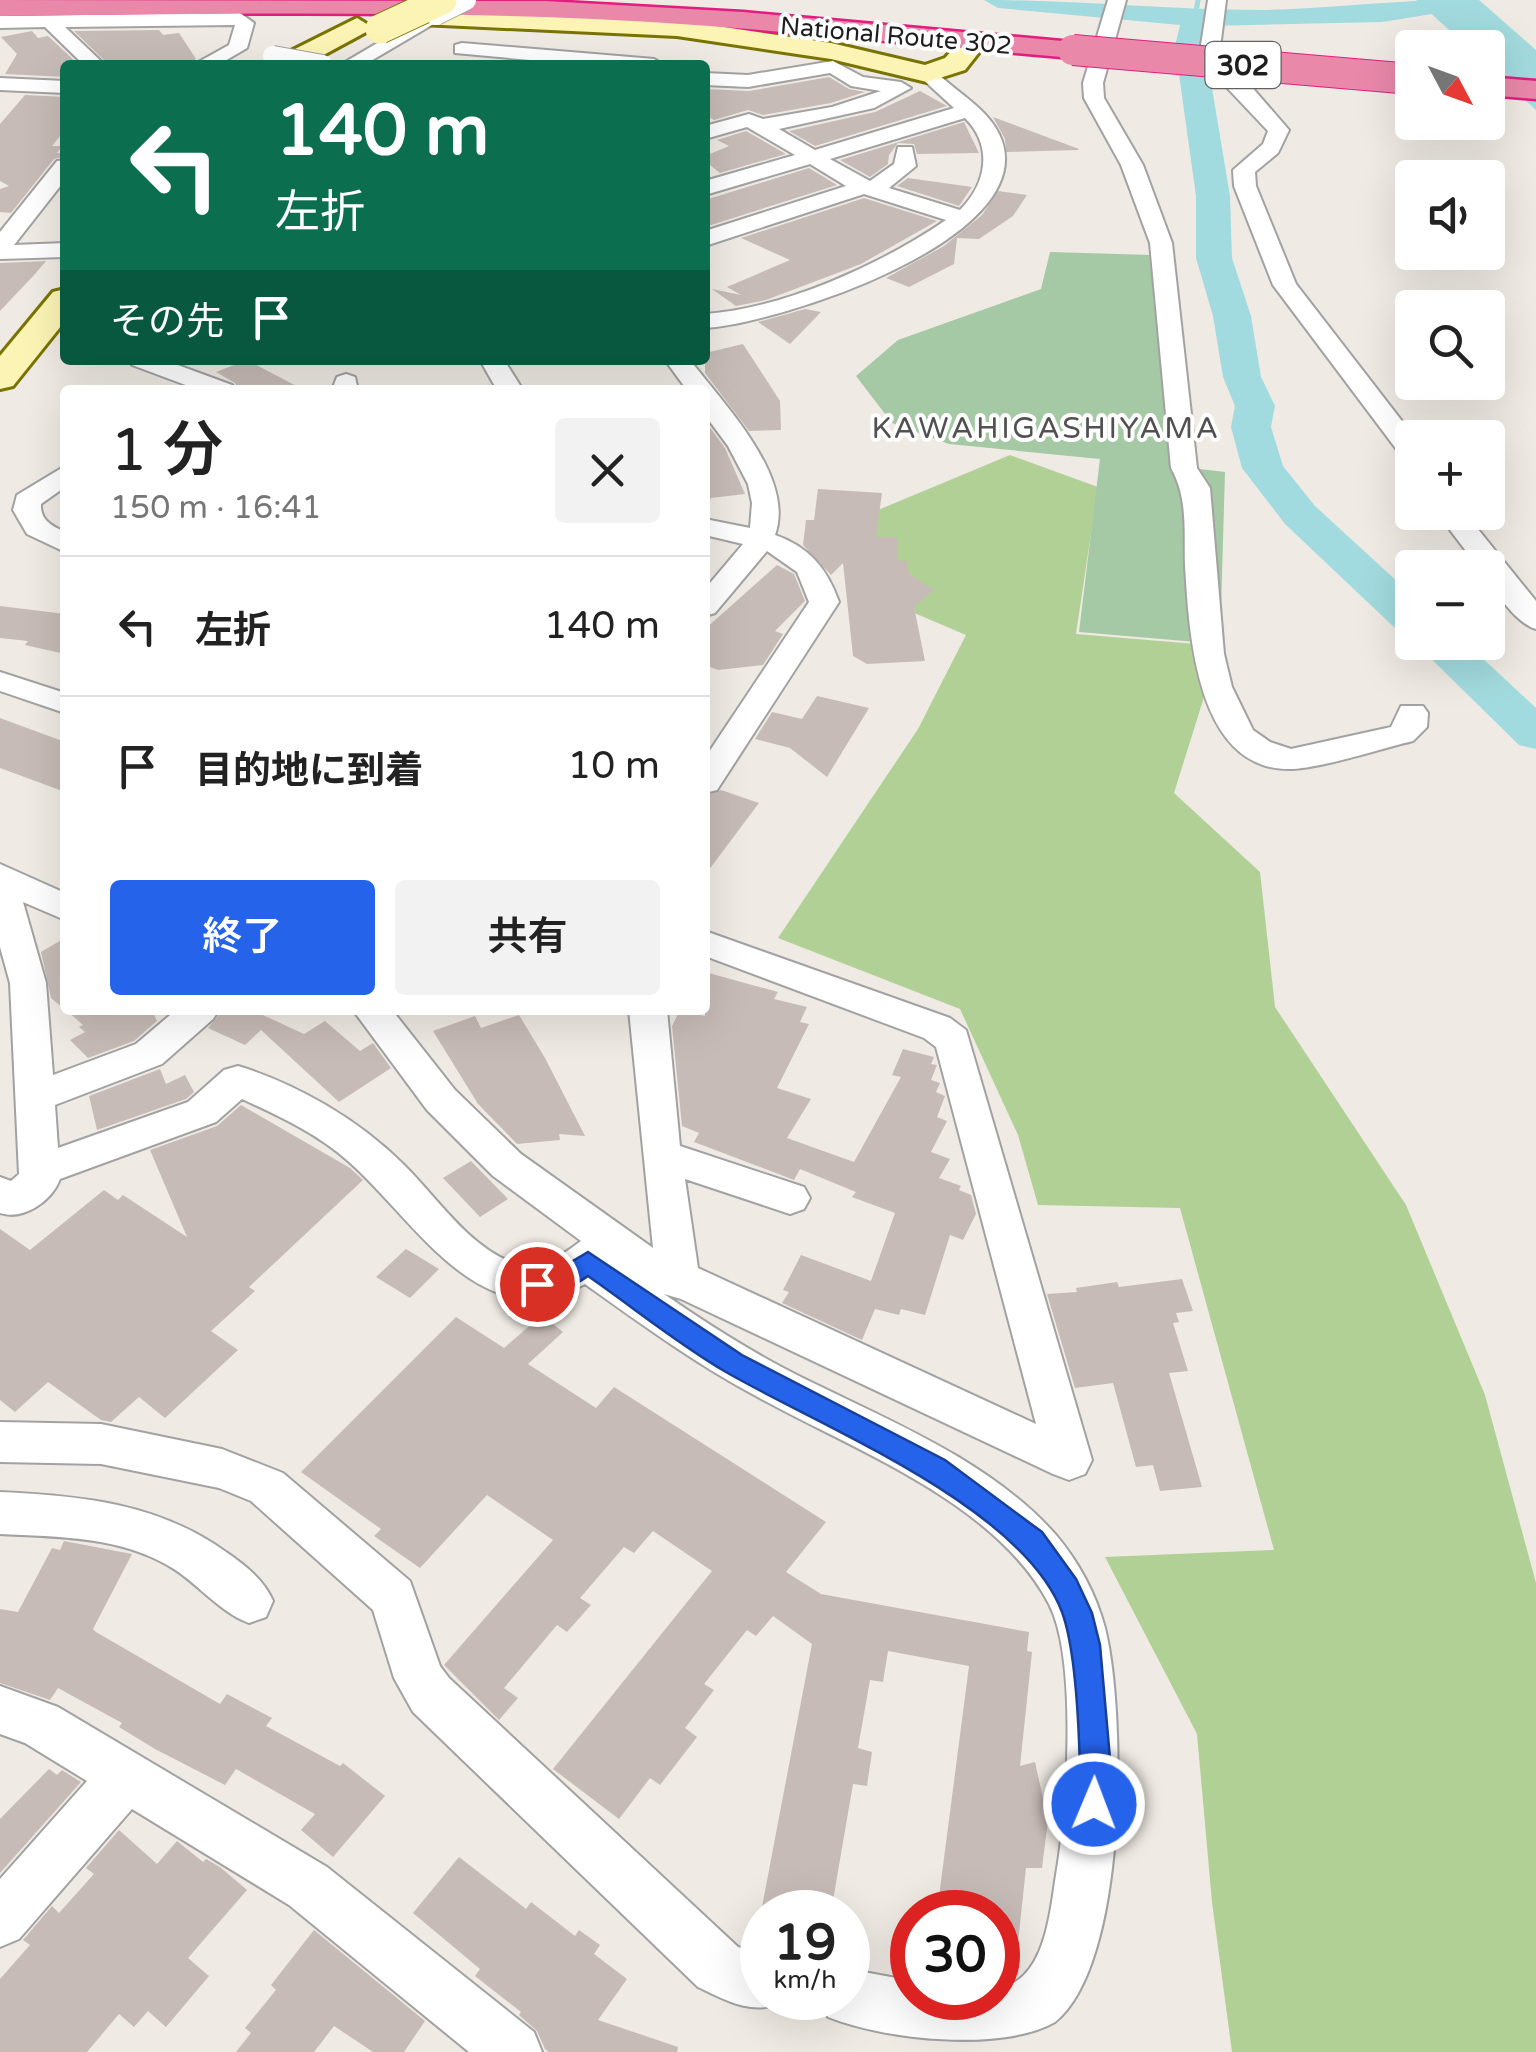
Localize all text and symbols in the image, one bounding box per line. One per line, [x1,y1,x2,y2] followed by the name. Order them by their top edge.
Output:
[779,11,1013,61] street label: National Route 302
[1395,30,1505,140] north arrow
[1395,30,1505,660] map controls
[1206,42,1280,88] road number: 302
[275,90,489,174] text: 140 m
[110,100,240,230] icon: left
[1395,160,1505,270] button: sound
[275,186,365,240] text: 左折
[244,290,299,345] icon: arrive
[1395,290,1505,400] button: search
[110,299,224,345] text: その先
[871,410,1221,447] district label: KAWAHIGASHIYAMA
[110,415,223,487] text: 1 分
[555,418,660,523] button: close
[1395,420,1505,530] button: +
[110,489,322,527] text: 150 m · 16:41
[1395,550,1505,660] button: −
[110,599,165,654] icon: left
[544,603,660,649] text: 140 m
[195,608,271,654] text: 左折
[110,739,165,794] icon: arrive
[568,743,660,789] text: 10 m
[195,748,423,794] text: 目的地に到着
[110,880,375,995] button: 終了
[395,880,660,995] button: 共有
[495,1242,580,1327] pin
[510,1257,565,1312] icon: arrive
[1042,1752,1146,1856] position arrow
[890,1890,1020,2020] speed limit sign: 30
[774,1913,836,1973] text: 19
[774,1965,836,1995] text: km/h

